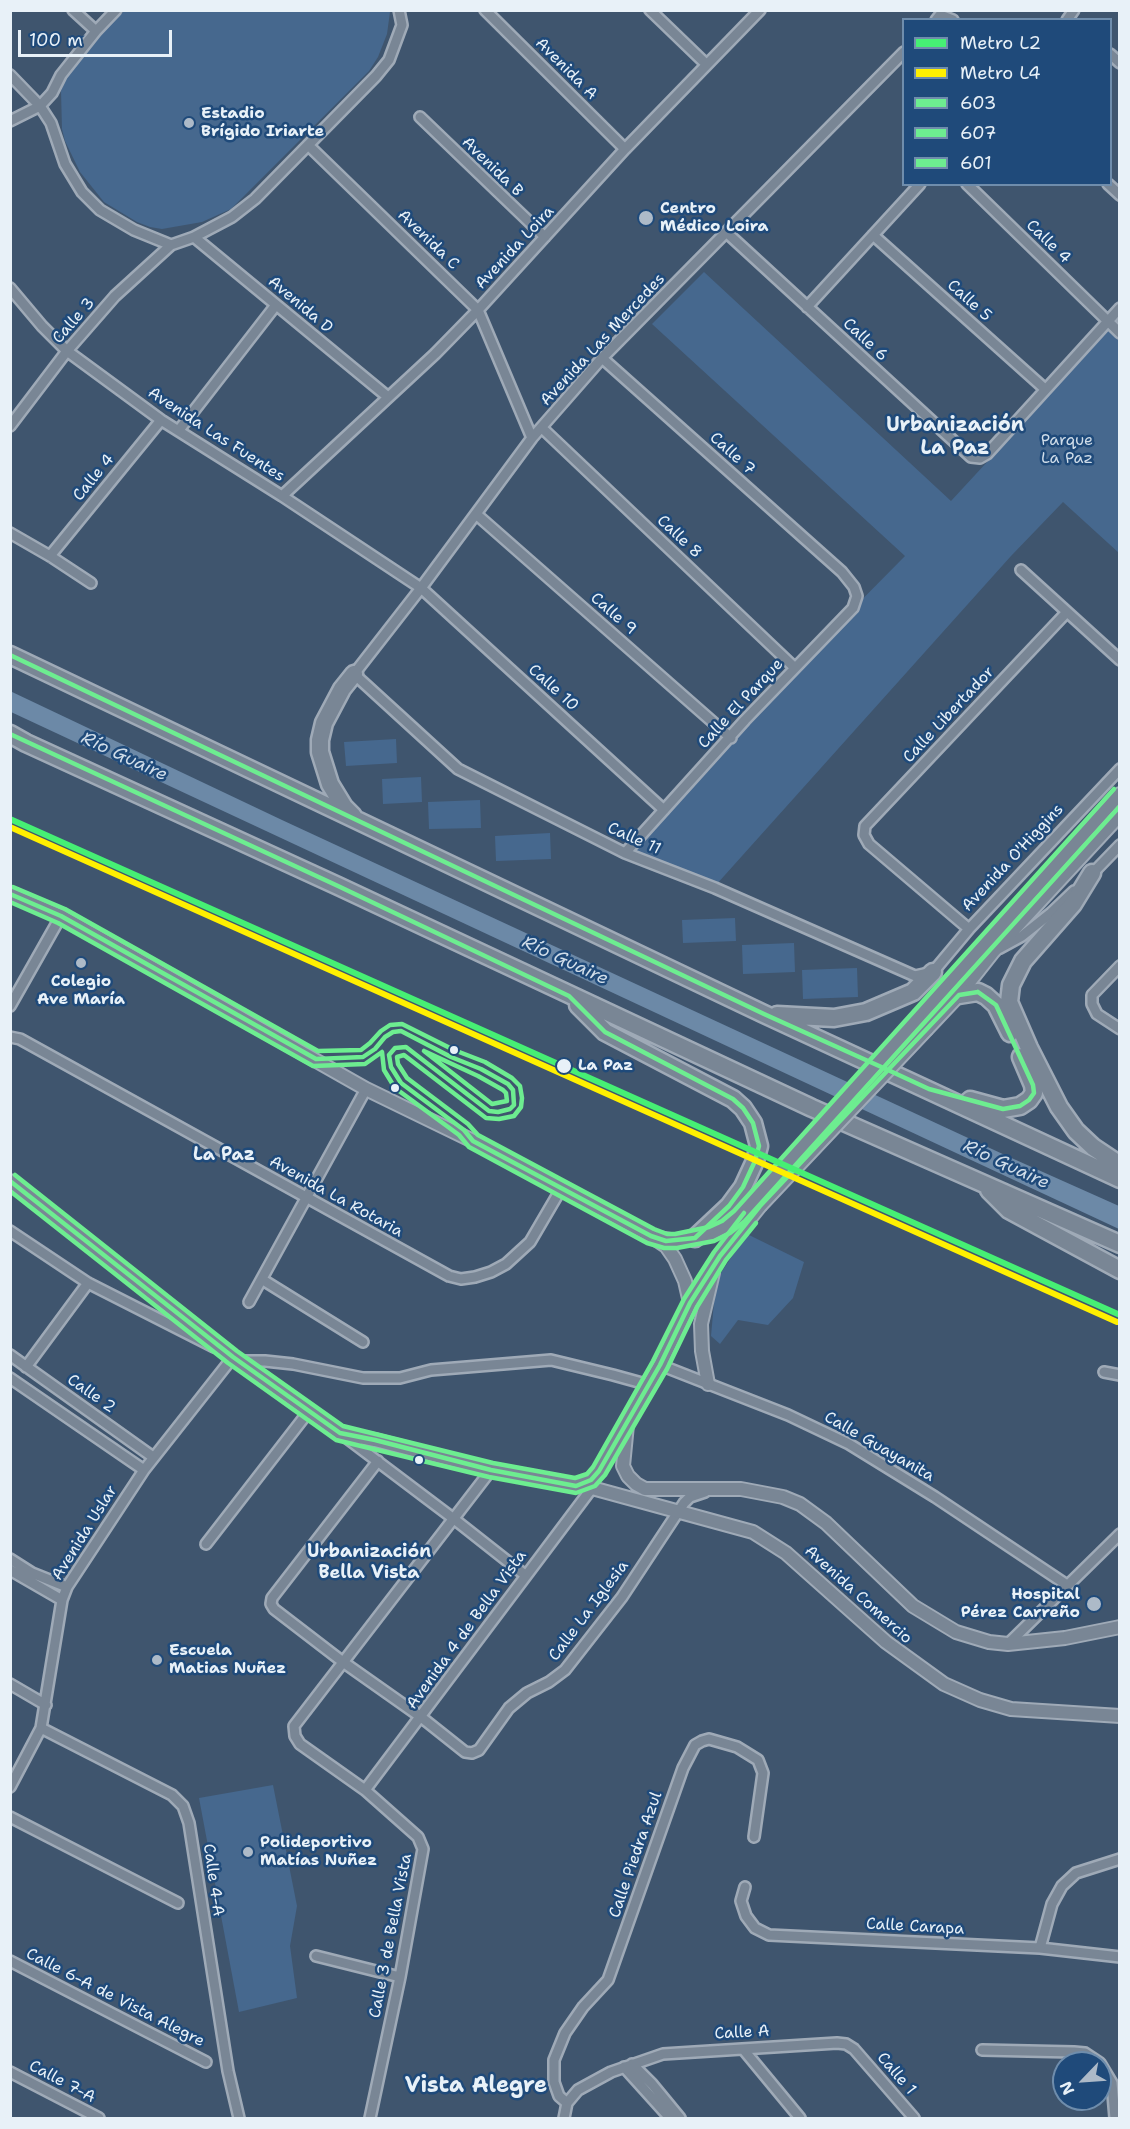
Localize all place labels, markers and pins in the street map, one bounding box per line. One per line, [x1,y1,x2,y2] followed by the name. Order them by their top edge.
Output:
[201,104,324,142] place label: Estadio Brígido Iriarte
[182,116,196,130] marker: Estadio Brígido Iriarte
[660,199,768,237] place label: Centro Médico Loira
[637,209,655,227] marker: Centro Médico Loira
[74,956,88,970] marker: Colegio Ave María
[37,972,125,1010] place label: Colegio Ave María
[448,1044,460,1056] unlabelled marker
[578,1056,633,1076] place label: La Paz
[555,1057,573,1075] marker: La Paz
[389,1082,401,1094] unlabelled marker
[413,1454,425,1466] unlabelled marker
[961,1585,1080,1623] place label: Hospital Pérez Carreño
[1085,1595,1103,1613] marker: Hospital Pérez Carreño
[169,1641,286,1679] place label: Escuela Matias Nuñez
[150,1653,164,1667] marker: Escuela Matias Nuñez
[260,1833,377,1871] place label: Polideportivo Matías Nuñez
[241,1845,255,1859] marker: Polideportivo Matías Nuñez

